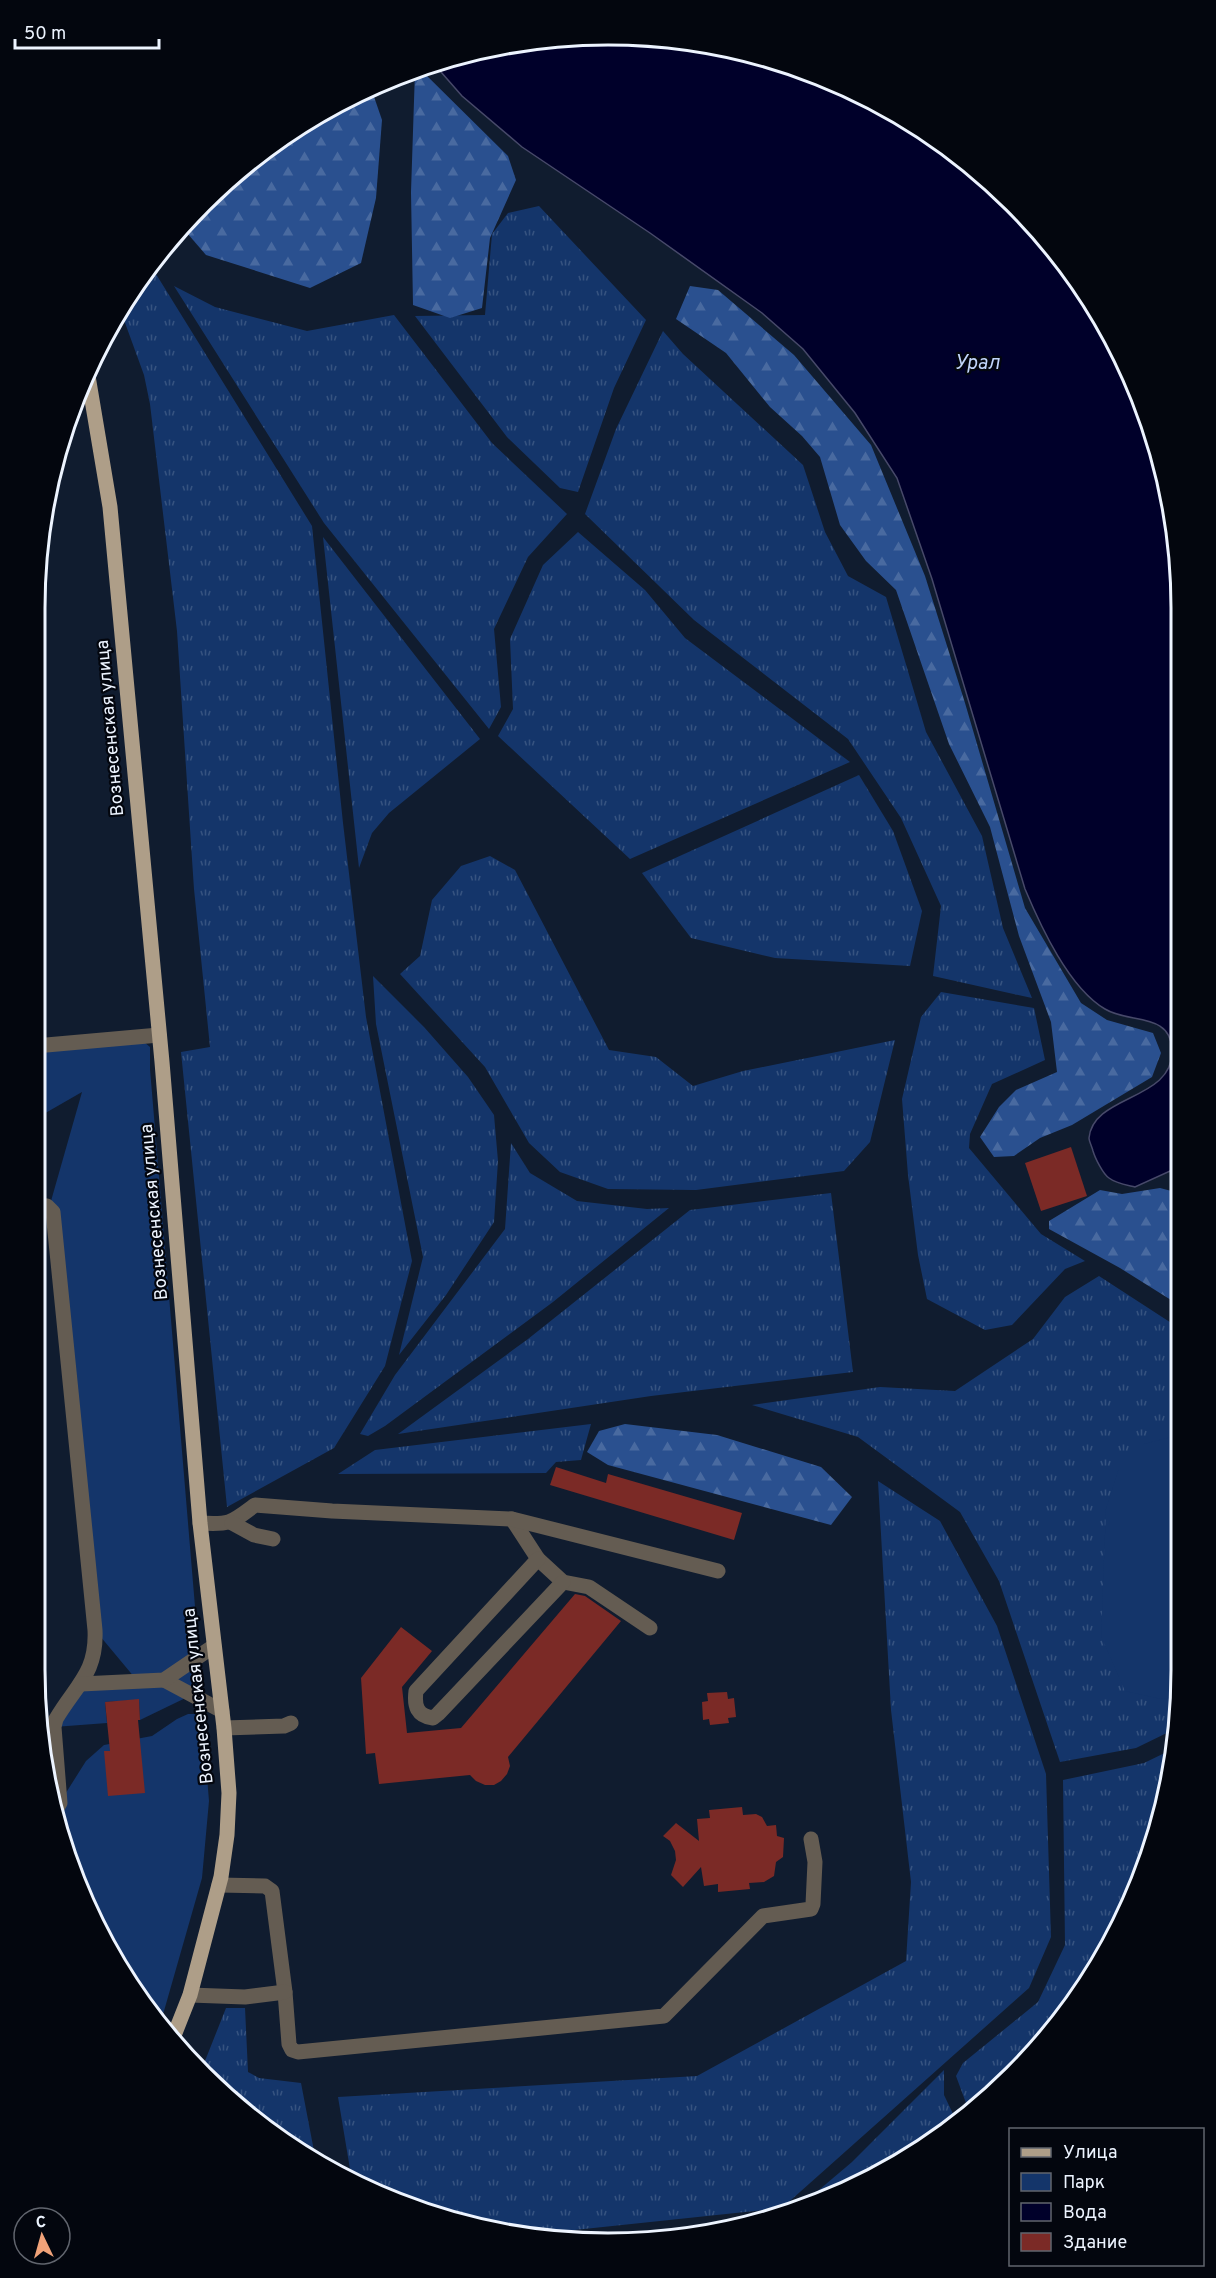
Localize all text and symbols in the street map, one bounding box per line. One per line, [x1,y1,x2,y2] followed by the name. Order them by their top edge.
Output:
[15,12,159,50] scale bar
[24,23,66,46] text: 50 m
[954,351,1000,377] water label: Урал
[92,639,130,817] street label: Вознесенская улица
[136,1123,174,1301] street label: Вознесенская улица
[178,1607,220,1785] street label: Вознесенская улица
[1009,2128,1204,2266] legend
[1063,2142,1117,2165] text: Улица
[1063,2172,1105,2195] text: Парк
[1063,2202,1107,2225] text: Вода
[12,2206,72,2266] north arrow
[35,2213,47,2233] text: С
[1063,2232,1127,2255] text: Здание

